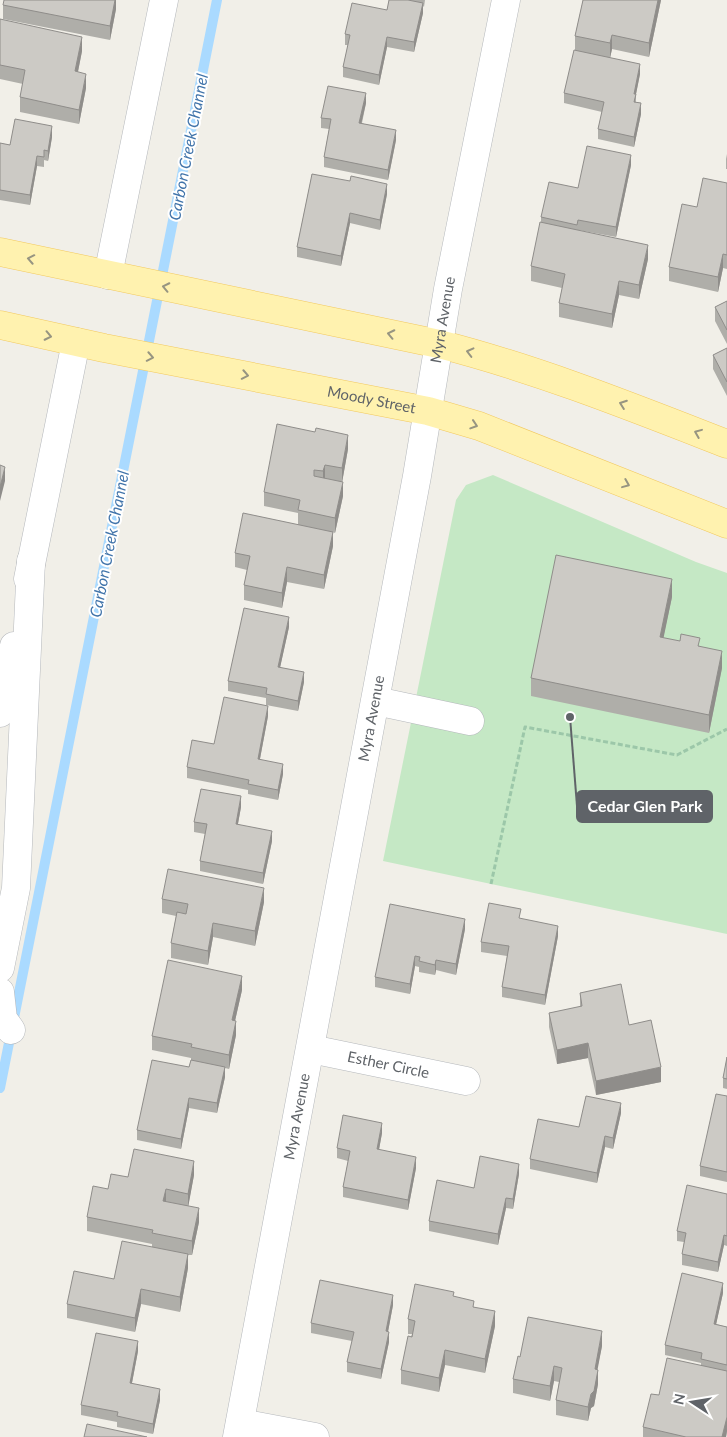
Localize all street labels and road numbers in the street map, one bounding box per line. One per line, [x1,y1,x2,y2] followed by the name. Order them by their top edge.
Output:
[426,275,458,364] street label: Myra Avenue
[326,382,418,417] street label: Moody Street
[354,674,387,763] street label: Myra Avenue
[346,1047,431,1081] street label: Esther Circle
[279,1072,313,1161] street label: Myra Avenue

